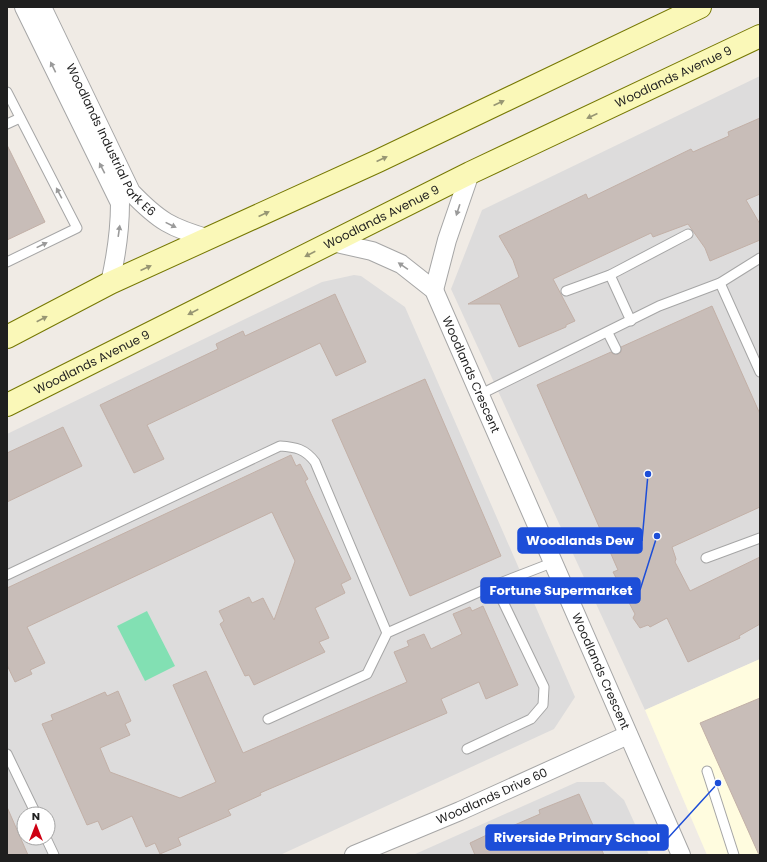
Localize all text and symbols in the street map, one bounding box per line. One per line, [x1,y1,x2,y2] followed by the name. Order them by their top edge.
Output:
[612,41,735,111] street label: Woodlands Avenue 9
[62,60,160,220] street label: Woodlands Industrial Park E6
[50,62,56,73] one-way arrow
[493,100,505,106] one-way arrow
[587,113,598,119] one-way arrow
[376,156,387,162] one-way arrow
[99,162,105,174] one-way arrow
[321,181,442,253] street label: Woodlands Avenue 9
[56,188,62,199] one-way arrow
[455,205,461,217] one-way arrow
[258,211,270,217] one-way arrow
[165,222,177,228] one-way arrow
[116,225,122,237] one-way arrow
[36,242,48,248] one-way arrow
[304,250,315,257] one-way arrow
[398,262,409,270] one-way arrow
[140,264,152,270] one-way arrow
[188,309,199,315] one-way arrow
[438,313,504,435] street label: Woodlands Crescent
[36,316,47,322] one-way arrow
[31,326,153,398] street label: Woodlands Avenue 9
[518,528,642,553] callout: Woodlands Dew
[526,531,635,550] text: Woodlands Dew
[481,578,640,603] callout: Fortune Supermarket
[489,581,633,600] text: Fortune Supermarket
[568,610,634,732] street label: Woodlands Crescent
[434,764,550,828] street label: Woodlands Drive 60
[16,806,56,846] north arrow
[32,808,40,824] text: N
[486,825,668,850] callout: Riverside Primary School
[494,828,660,847] text: Riverside Primary School

